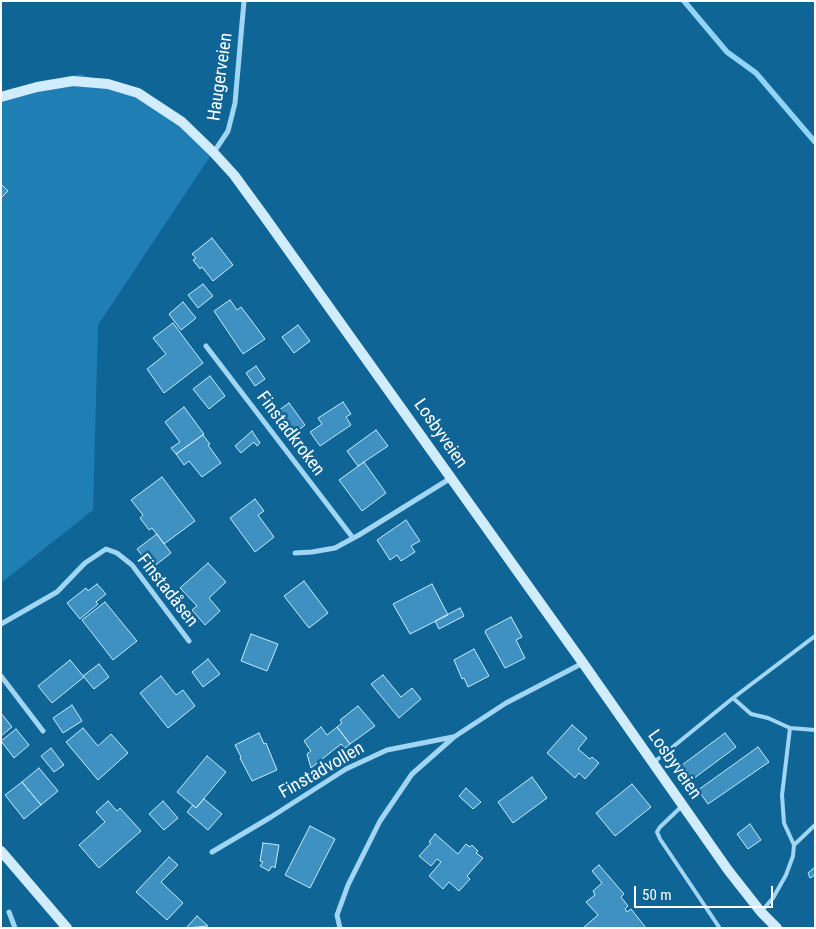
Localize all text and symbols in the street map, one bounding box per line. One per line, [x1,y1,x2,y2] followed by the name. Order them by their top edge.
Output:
[204,32,238,122] street label: Haugerveien
[251,388,329,480] street label: Finstadkroken
[408,395,472,473] street label: Losbyveien
[132,550,202,632] street label: Finstadåsen
[642,726,706,804] street label: Losbyveien
[276,738,368,804] street label: Finstadvollen
[636,876,775,908] scale bar
[642,886,672,904] text: 50 m

